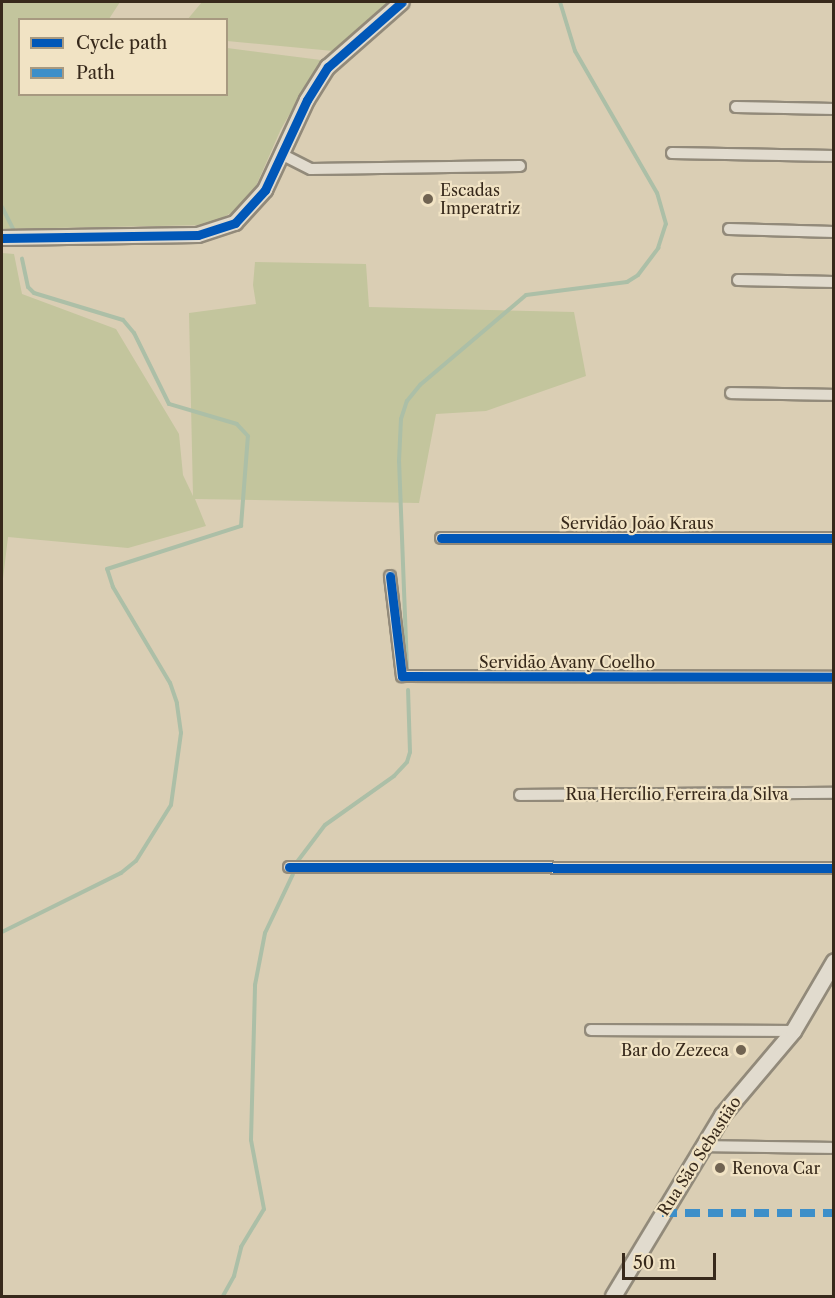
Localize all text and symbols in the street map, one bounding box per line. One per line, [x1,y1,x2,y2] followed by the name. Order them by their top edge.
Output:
[18,18,228,96] legend
[76,32,167,54] text: Cycle path
[76,62,115,84] text: Path
[440,180,520,218] place label: Escadas Imperatriz
[421,192,435,206] marker: Escadas Imperatriz
[560,513,714,533] street label: Servidão João Kraus
[478,652,656,672] street label: Servidão Avany Coelho
[565,784,789,804] street label: Rua Hercílio Ferreira da Silva
[621,1040,729,1060] place label: Bar do Zezeca
[734,1043,748,1057] marker: Bar do Zezeca
[653,1093,745,1219] street label: Rua São Sebastião
[732,1158,820,1178] place label: Renova Car
[713,1161,727,1175] marker: Renova Car
[625,1241,720,1279] scale bar
[633,1252,676,1274] text: 50 m

